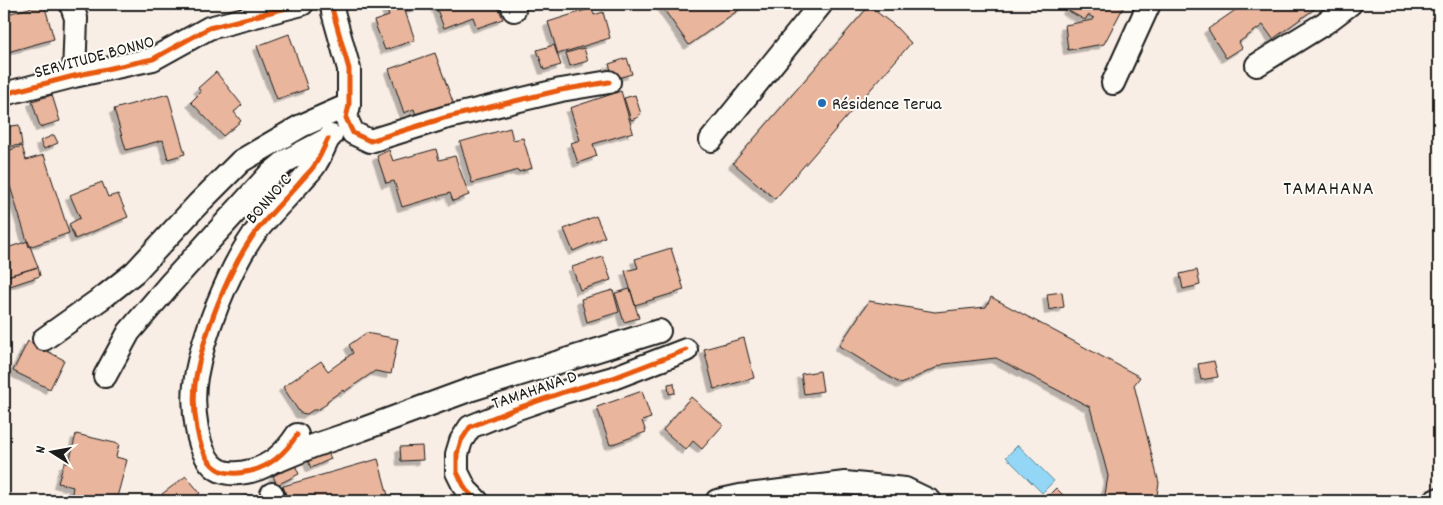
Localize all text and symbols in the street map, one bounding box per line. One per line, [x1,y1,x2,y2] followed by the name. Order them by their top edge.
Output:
[32,30,158,86] street label: SERVITUDE BONNO
[832,93,942,118] place label: Résidence Terua
[816,97,828,109] marker: Résidence Terua
[241,169,299,230] street label: BONNO C
[1283,176,1375,204] district label: TAMAHANA
[489,365,581,418] street label: TAMAHANA D
[28,428,78,478] north arrow
[31,445,52,455] text: N

